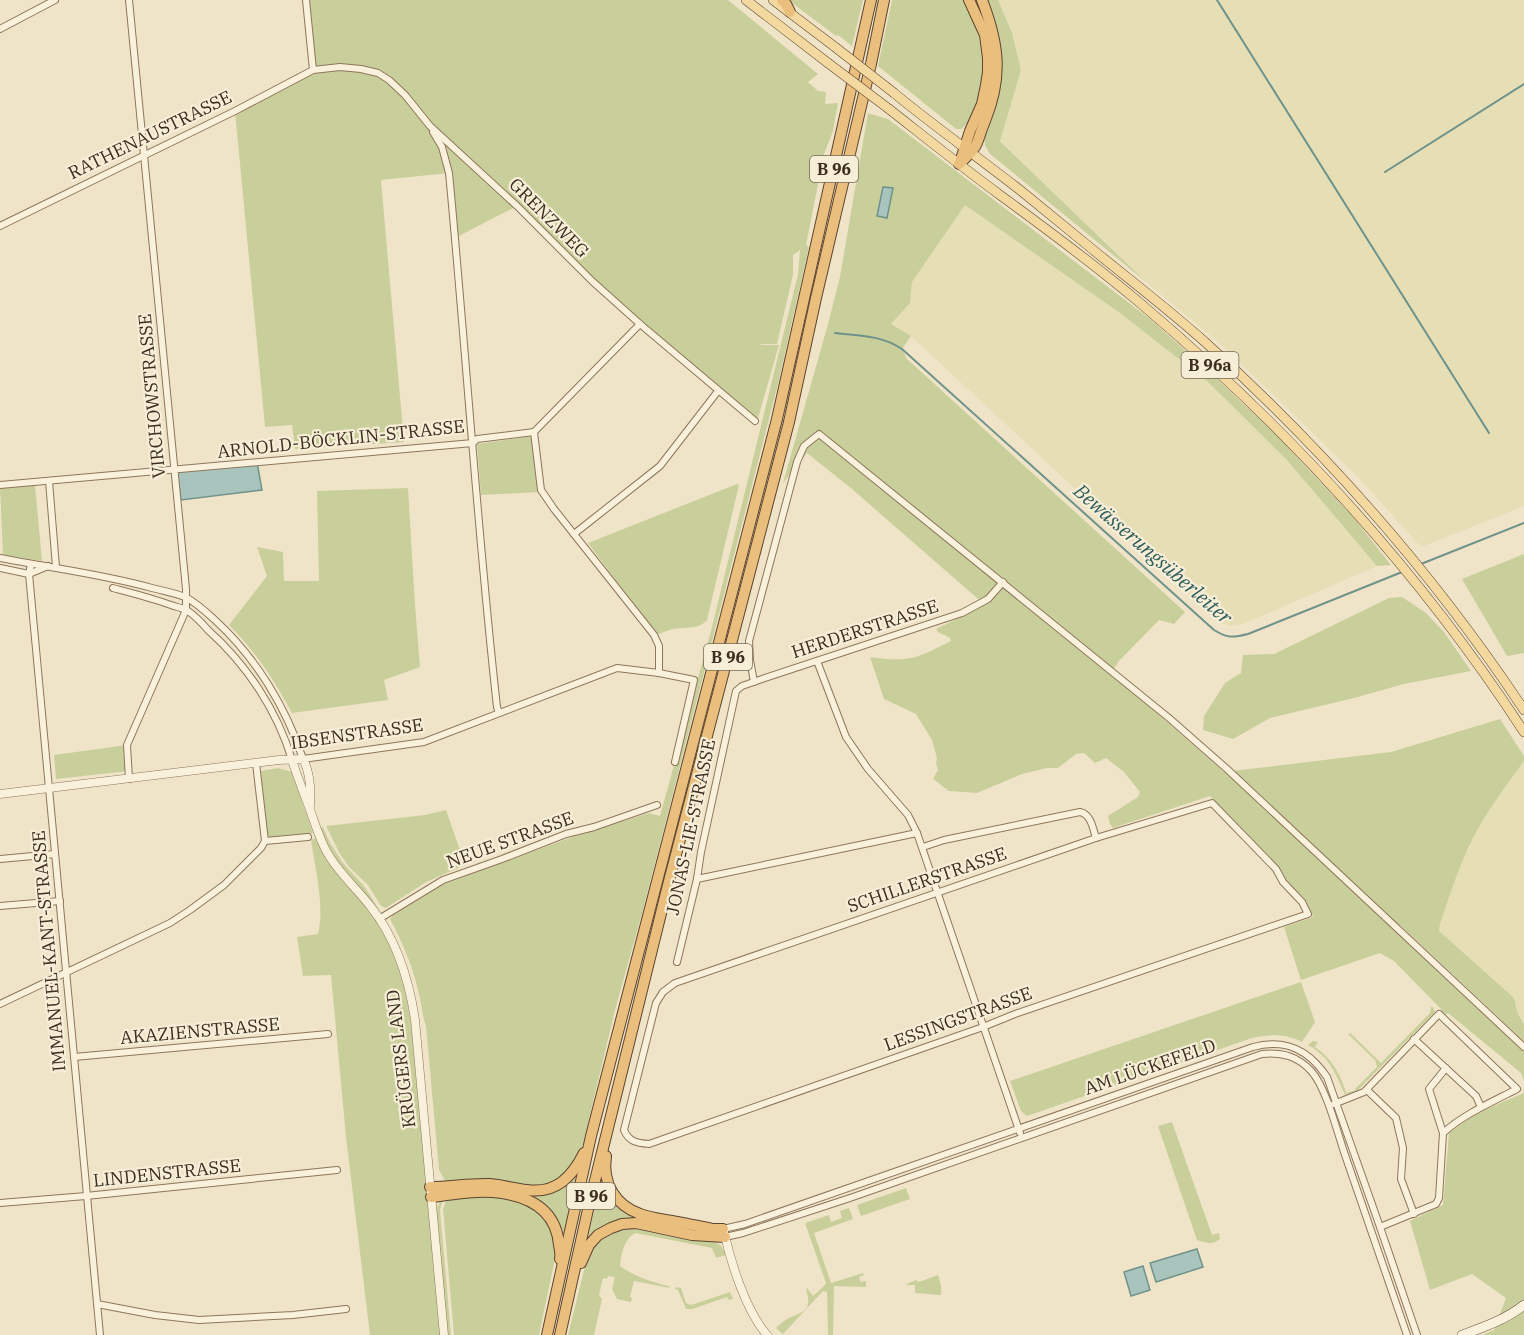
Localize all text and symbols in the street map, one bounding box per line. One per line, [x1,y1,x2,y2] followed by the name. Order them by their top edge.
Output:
[64,85,235,184] street label: RATHENAUSTRASSE
[810,156,858,182] road number: B 96
[504,173,594,263] street label: GRENZWEG
[133,313,170,479] street label: VIRCHOWSTRASSE
[1182,352,1238,378] road number: B 96a
[216,414,466,463] street label: ARNOLD-BÖCKLIN-STRASSE
[1068,477,1239,631] water label: Bewässerungsüberleiter
[788,594,941,663] street label: HERDERSTRASSE
[704,644,752,670] road number: B 96
[289,713,425,754] street label: IBSENSTRASSE
[661,737,720,917] street label: JONAS-LIE-STRASSE
[443,806,577,873] street label: NEUE STRASSE
[27,830,70,1072] street label: IMMANUEL-KANT-STRASSE
[844,841,1010,918] street label: SCHILLERSTRASSE
[881,981,1035,1056] street label: LESSINGSTRASSE
[381,989,420,1130] street label: KRÜGERS LAND
[119,1012,281,1049] street label: AKAZIENSTRASSE
[1081,1033,1219,1100] street label: AM LÜCKEFELD
[92,1153,242,1192] street label: LINDENSTRASSE
[567,1183,615,1209] road number: B 96

